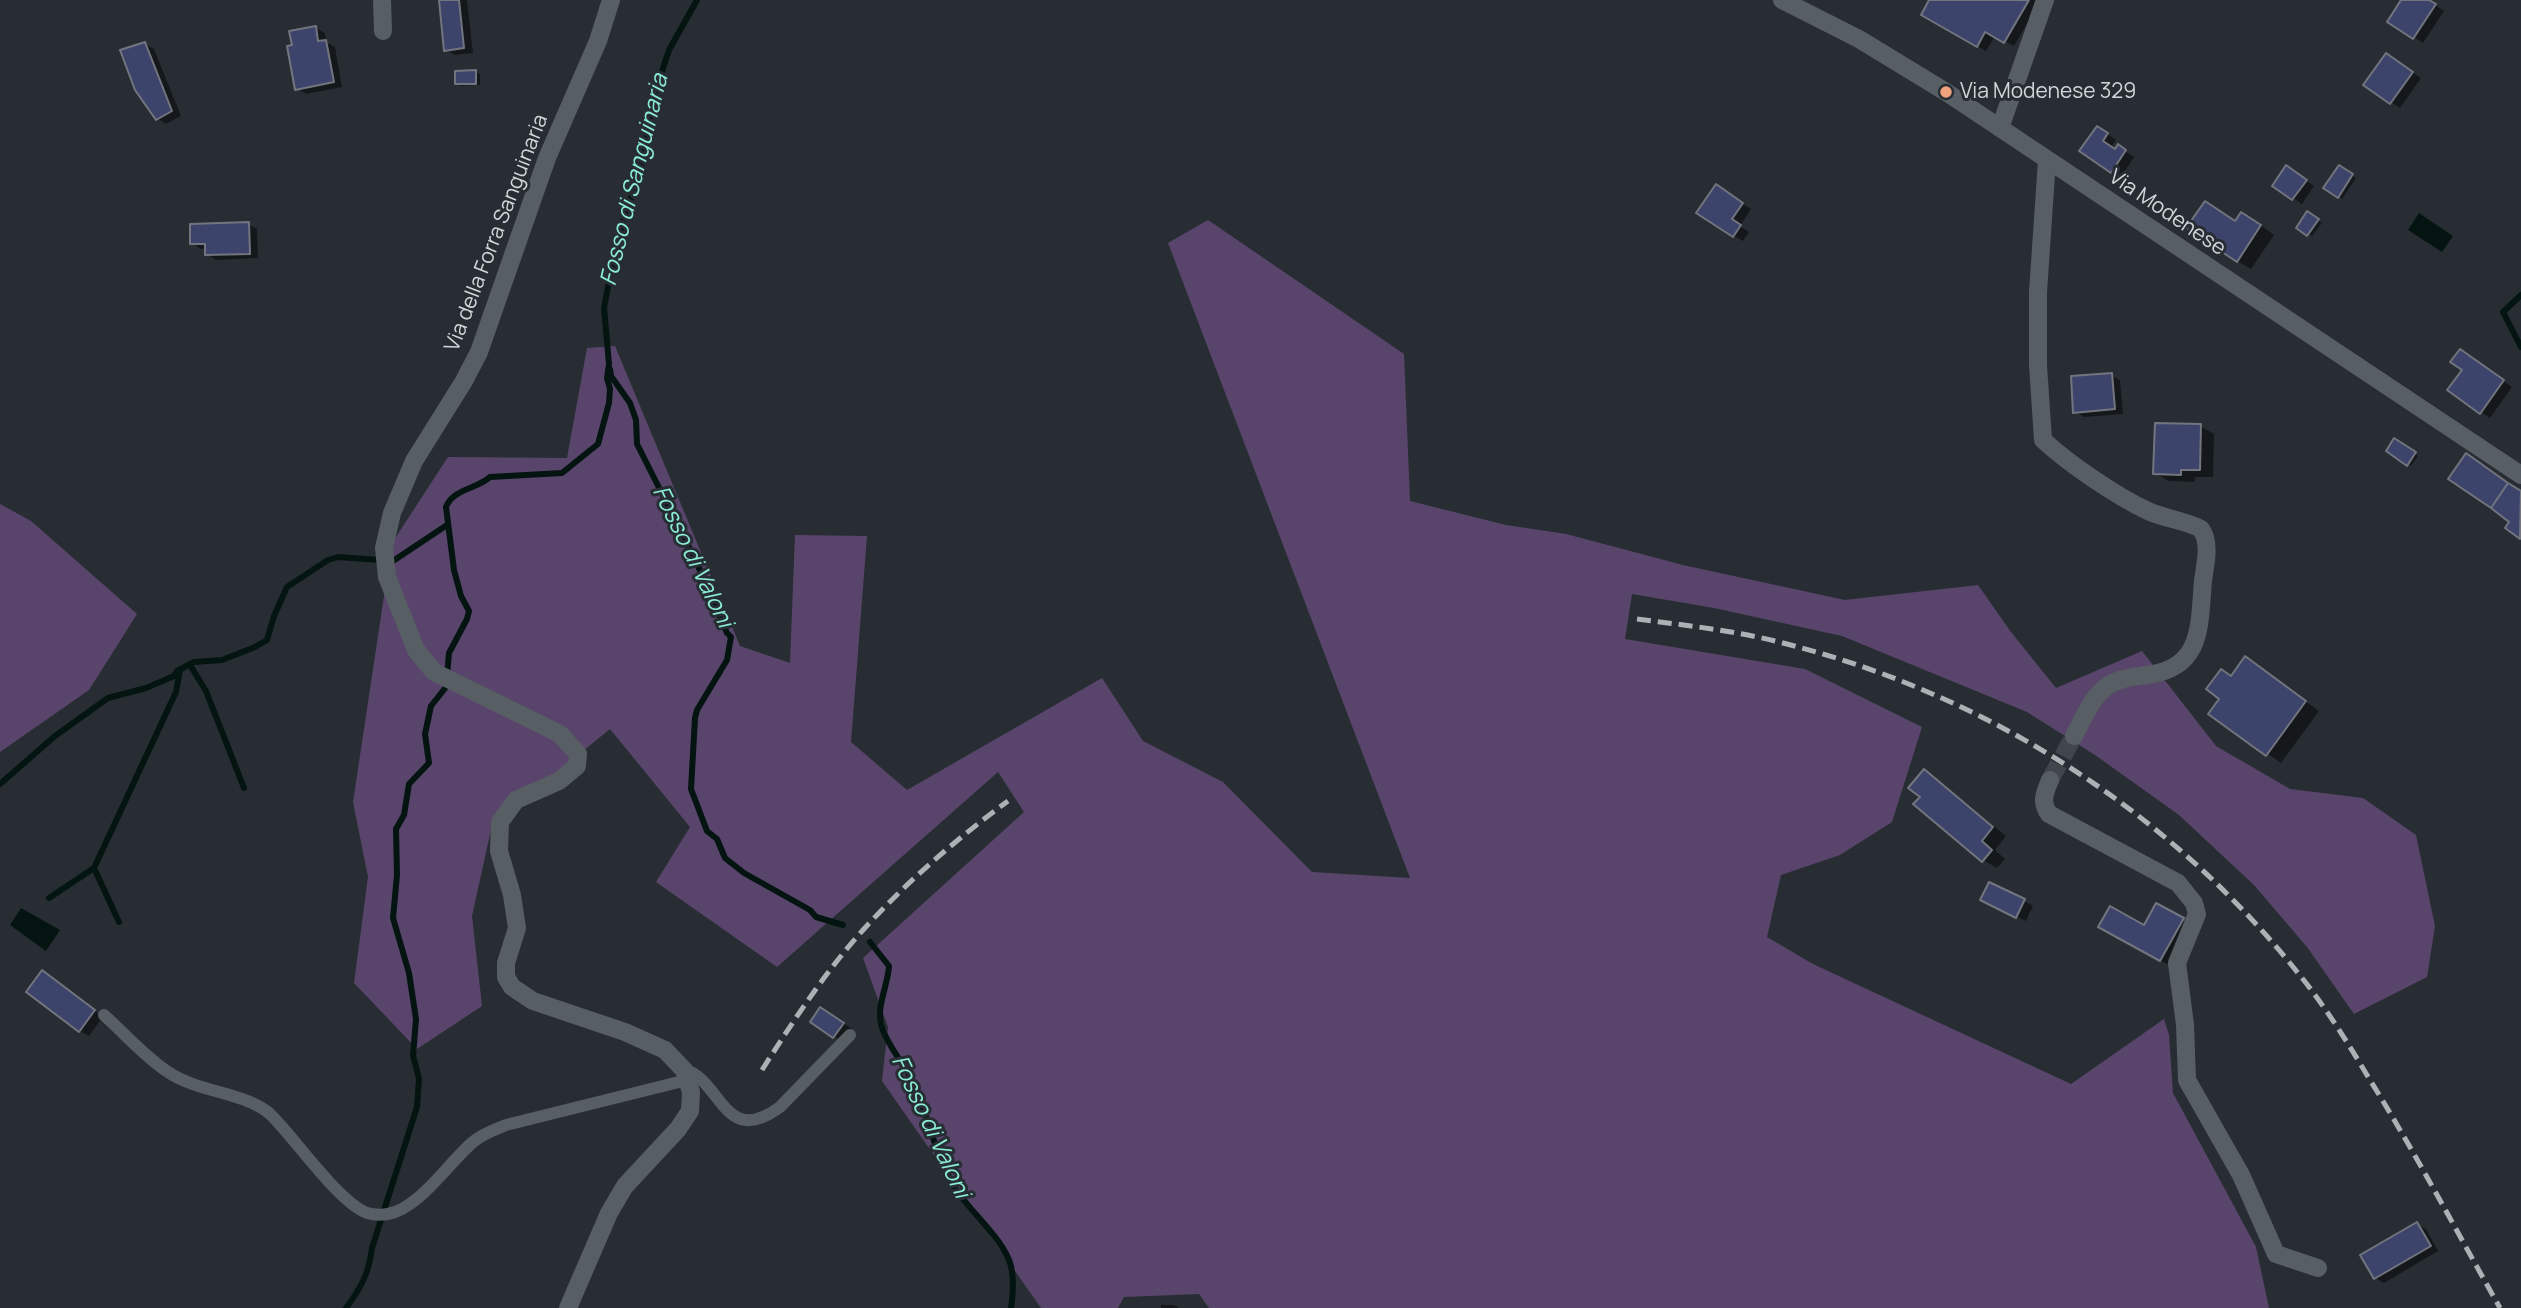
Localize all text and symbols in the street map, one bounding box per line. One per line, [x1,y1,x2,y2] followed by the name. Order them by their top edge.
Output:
[595,71,675,289] water label: Fosso di Sanguinaria
[1960,79,2136,105] place label: Via Modenese 329
[1938,84,1954,100] marker: Via Modenese 329
[440,111,554,355] street label: Via della Forra Sanguinaria
[2104,165,2230,261] street label: Via Modenese
[646,482,738,632] water label: Fosso di Valoni
[885,1051,975,1203] water label: Fosso di Valoni

